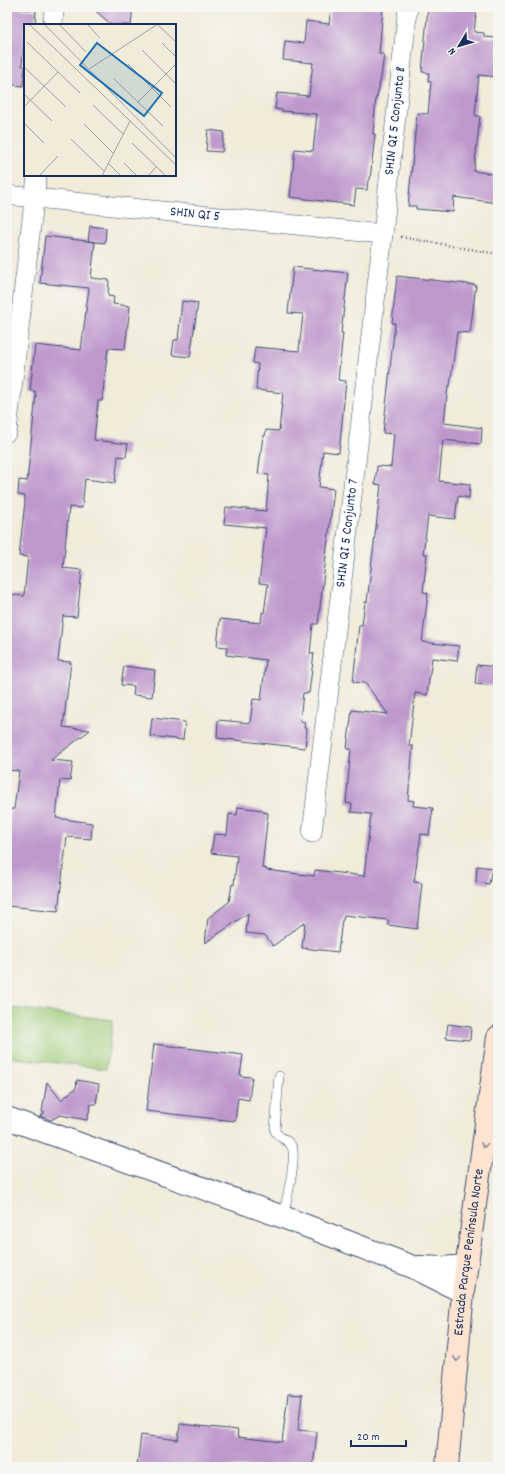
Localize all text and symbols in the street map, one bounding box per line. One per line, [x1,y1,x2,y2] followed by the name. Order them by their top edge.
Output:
[24,24,176,176] inset map
[439,26,479,66] north arrow
[444,43,461,58] text: N
[380,65,411,176] street label: SHIN QI 5 Conjunto 8
[169,202,221,227] street label: SHIN QI 5
[331,478,364,588] street label: SHIN QI 5 Conjunto 7
[480,1142,489,1148] one-way arrow
[449,1167,490,1337] street label: Estrada Parque Península Norte
[452,1356,461,1362] one-way arrow
[351,1422,406,1448] scale bar
[357,1429,380,1446] text: 20 m

